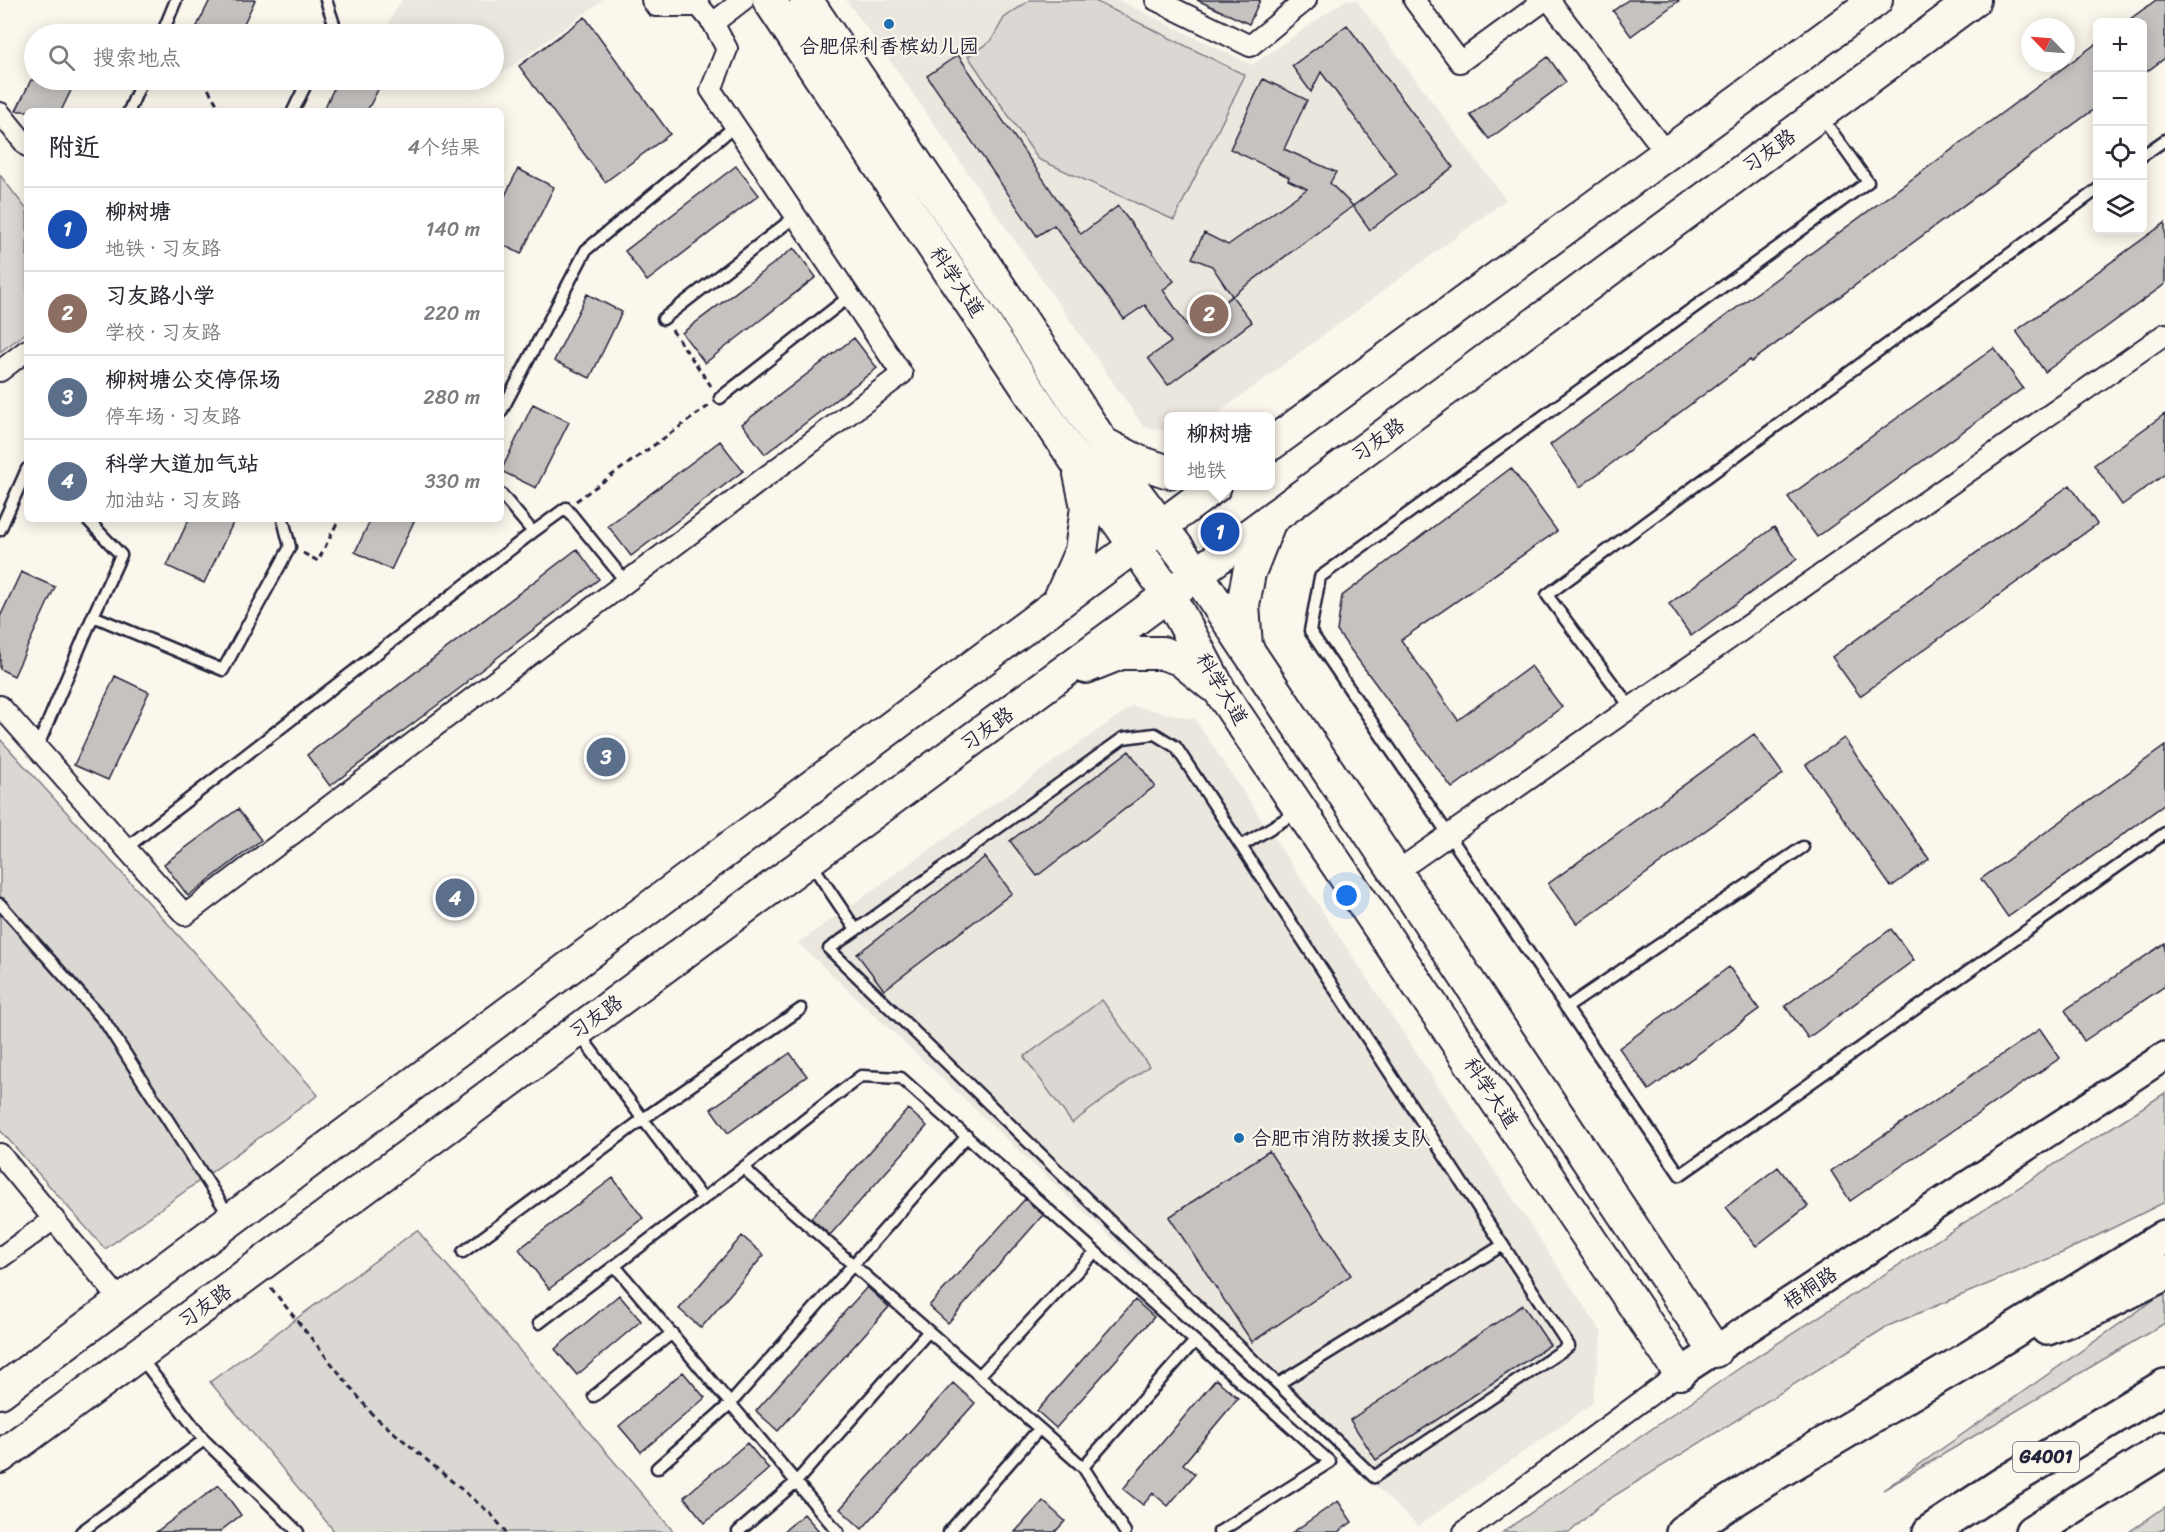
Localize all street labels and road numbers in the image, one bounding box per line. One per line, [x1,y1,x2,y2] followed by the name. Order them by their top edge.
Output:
[1734,119,1804,183] street label: 习友路
[920,239,994,325] street label: 科学大道
[1343,408,1413,472] street label: 习友路
[1186,646,1258,732] street label: 科学大道
[952,697,1022,761] street label: 习友路
[561,985,631,1049] street label: 习友路
[1454,1050,1528,1136] street label: 科学大道
[1775,1256,1846,1319] street label: 梧桐路
[170,1274,240,1338] street label: 习友路
[2013,1442,2079,1472] road number: G4001

